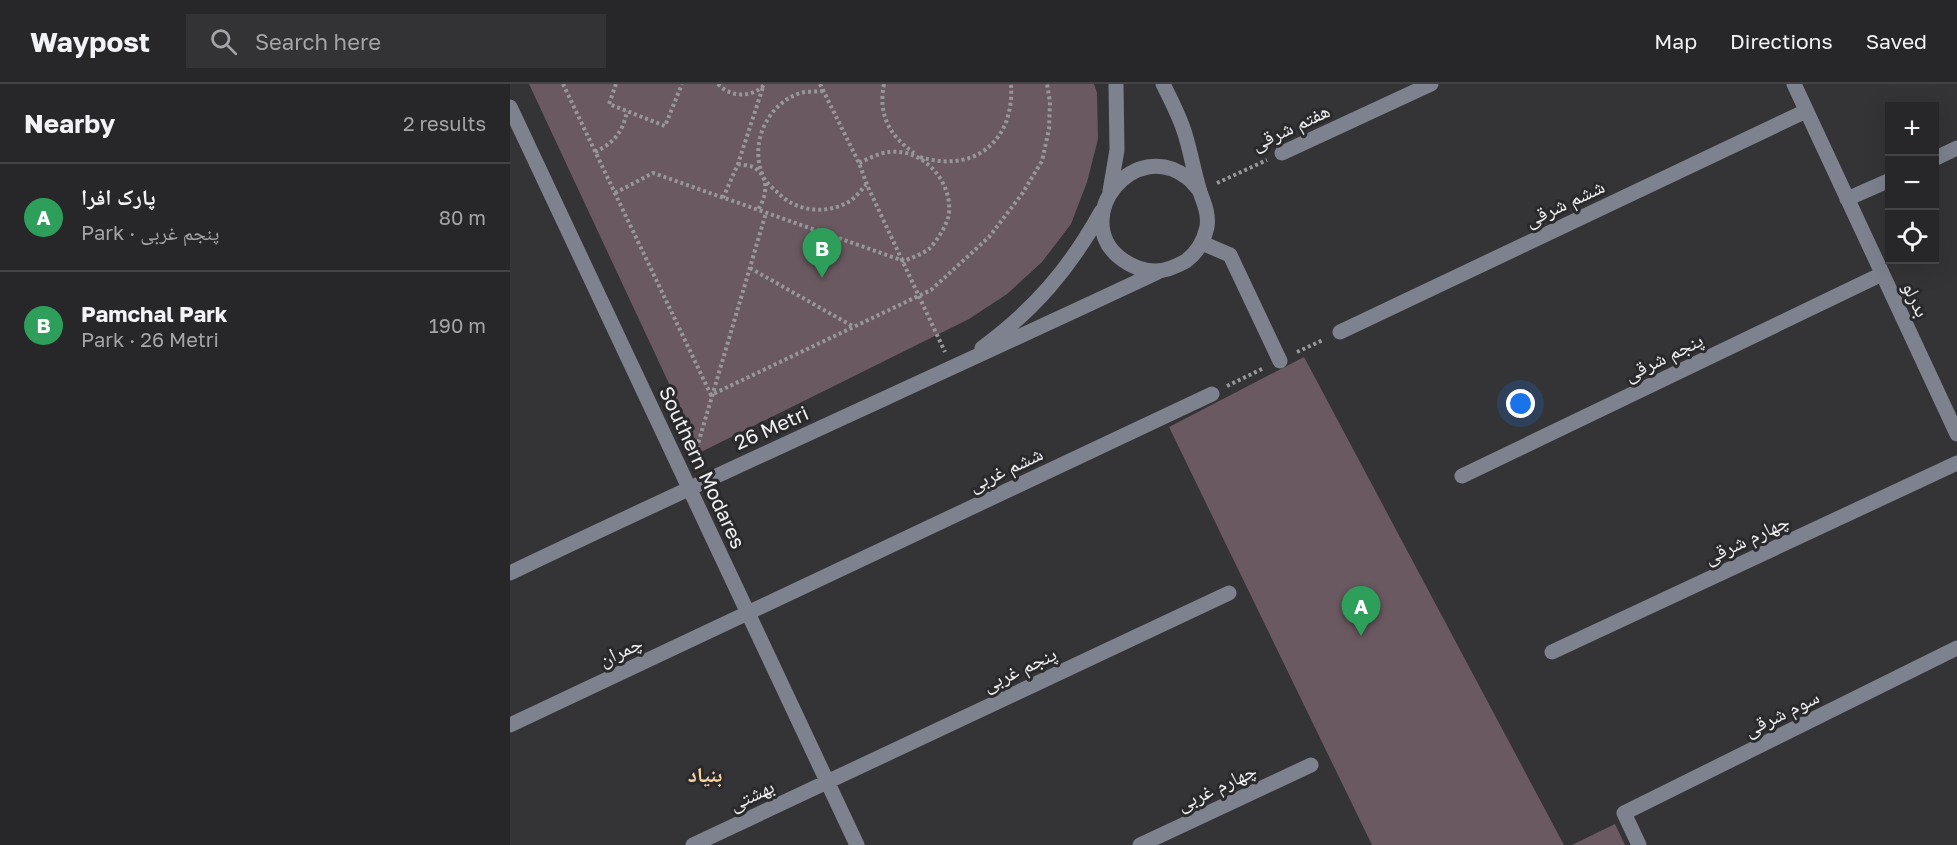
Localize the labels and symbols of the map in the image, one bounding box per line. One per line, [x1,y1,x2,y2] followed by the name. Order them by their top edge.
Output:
[1247,97,1334,157] street label: هفتم شرقی
[1520,173,1609,234] street label: ششم شرقی
[802,228,842,278] pin: B
[1898,277,1936,321] street label: بدرلو
[1620,327,1708,388] street label: پنجم شرقی
[655,382,751,552] street label: Southern Modares
[1506,389,1535,418] your location
[730,400,812,454] street label: 26 Metri
[964,440,1047,498] street label: ششم غربی
[1700,508,1794,571] street label: چهارم شرقی
[1342,586,1380,636] pin: A
[594,629,646,671] street label: چمران
[978,640,1061,698] street label: پنجم غربی
[1739,684,1824,743] street label: سوم شرقی
[1172,757,1261,818] street label: چهارم غربی
[688,761,722,787] district label: بنیاد
[724,773,778,816] street label: بهشتی

